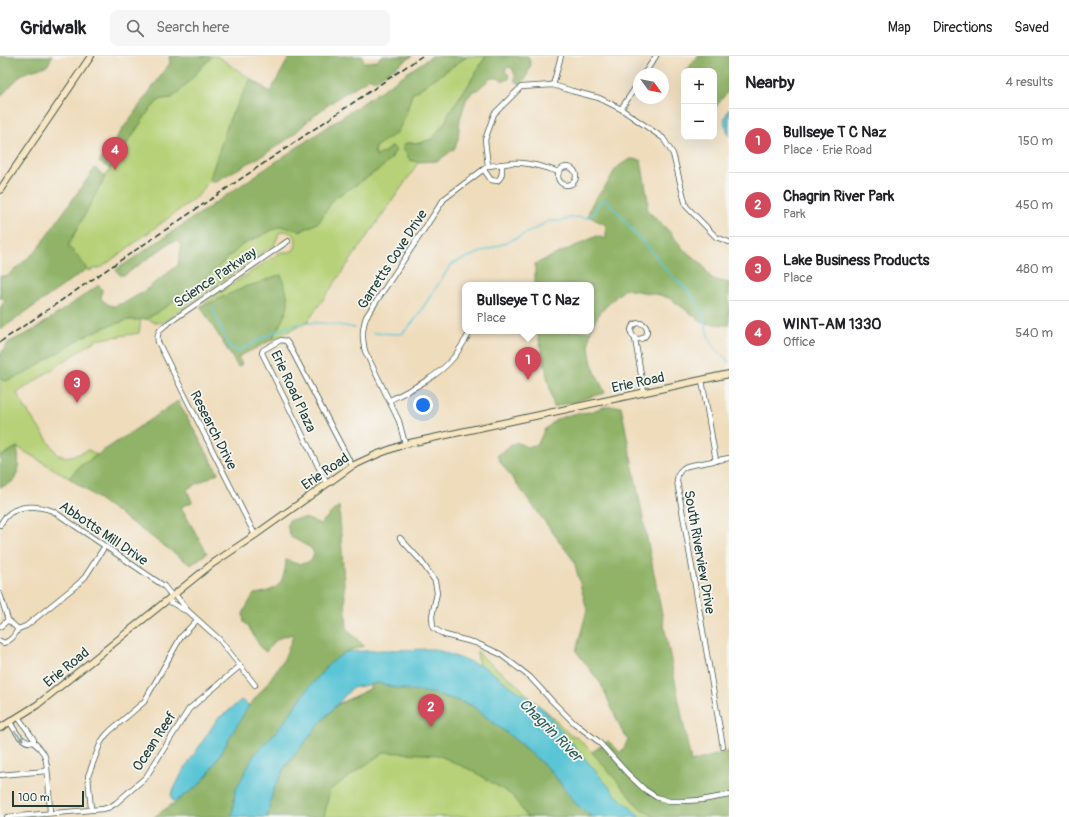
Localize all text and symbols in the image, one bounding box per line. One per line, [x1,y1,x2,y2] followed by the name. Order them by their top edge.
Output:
[110,10,390,46] search box
[20,16,86,40] text: Gridwalk
[124,17,146,39] icon: search
[156,18,229,37] text: Search here
[888,19,911,36] text: Map
[933,19,992,36] text: Directions
[1014,19,1049,36] text: Saved
[633,68,669,104] north arrow
[681,68,717,140] map controls
[681,68,717,104] button: +
[745,72,794,93] text: Nearby
[1006,74,1053,90] text: 4 results
[681,104,717,140] button: −
[783,123,886,142] text: Bullseye T C Naz
[755,133,761,149] text: 1
[1018,133,1053,149] text: 150 m
[102,137,128,170] pin: 4
[783,142,872,158] text: Place · Erie Road
[783,187,894,206] text: Chagrin River Park
[754,197,762,213] text: 2
[1015,197,1053,213] text: 450 m
[354,206,431,312] street label: Garretts Cove Drive
[783,206,806,222] text: Park
[171,244,260,311] street label: Science Parkway
[783,251,930,270] text: Lake Business Products
[754,261,762,277] text: 3
[1016,261,1053,277] text: 480 m
[783,270,812,286] text: Place
[462,282,594,334] popup
[476,291,580,310] text: Bullseye T C Naz
[476,310,506,326] text: Place
[783,315,882,334] text: WINT-AM 1330
[754,325,762,341] text: 4
[1015,325,1053,341] text: 540 m
[783,334,815,350] text: Office
[515,347,541,380] pin: 1
[267,348,320,435] street label: Erie Road Plaza
[610,369,666,396] street label: Erie Road
[64,370,90,403] pin: 3
[186,388,241,473] street label: Research Drive
[413,395,433,415] your location
[298,449,352,493] street label: Erie Road
[680,489,719,615] street label: South Riverview Drive
[56,498,151,569] street label: Abbotts Mill Drive
[40,644,93,691] street label: Erie Road
[418,694,444,727] pin: 2
[515,695,587,767] water label: Chagrin River
[129,708,180,774] street label: Ocean Reef
[15,730,24,741] one-way arrow
[12,789,84,808] scale bar
[18,791,49,804] text: 100 m

